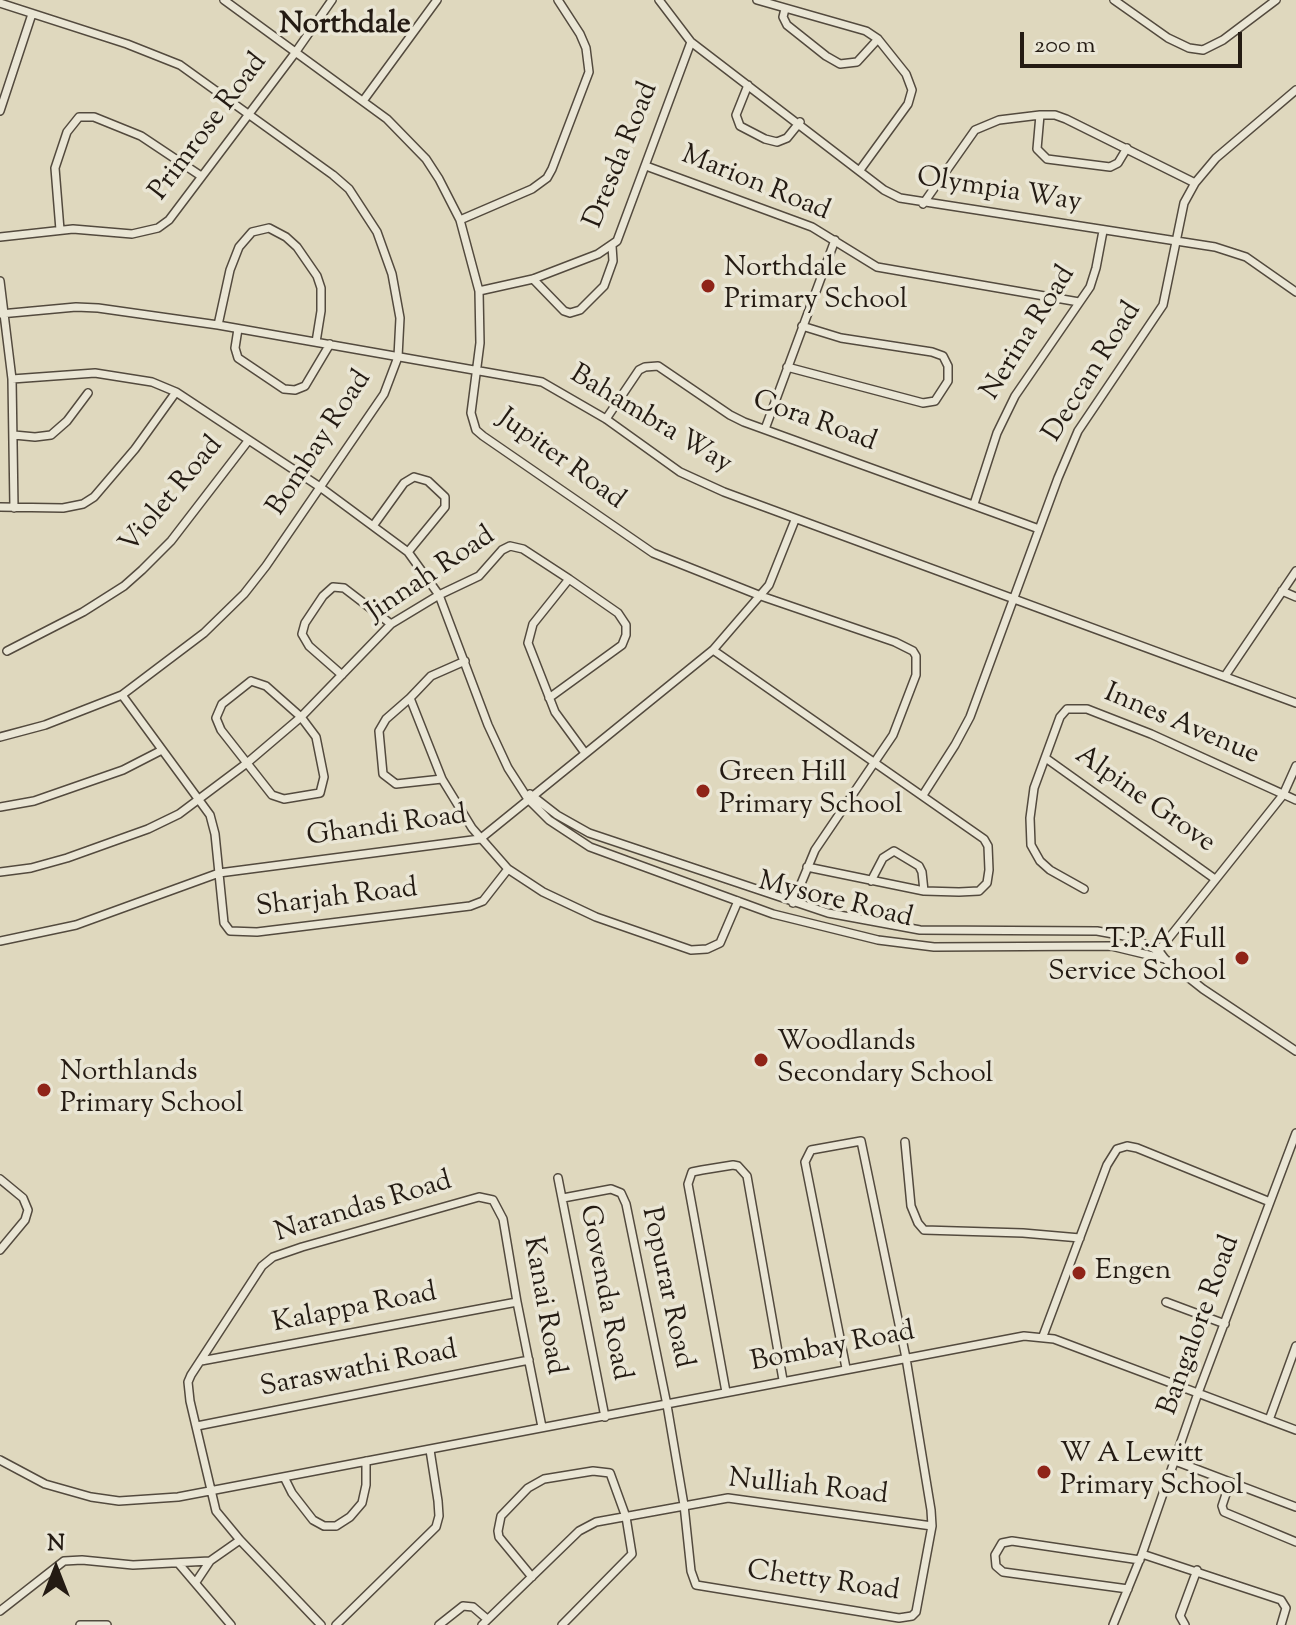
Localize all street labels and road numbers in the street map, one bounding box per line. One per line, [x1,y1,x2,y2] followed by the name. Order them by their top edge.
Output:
[144,48,276,208] street label: Primrose Road
[579,78,667,234] street label: Dresda Road
[676,140,834,230] street label: Marion Road
[914,162,1084,222] street label: Olympia Way
[976,261,1084,407] street label: Nerina Road
[1038,297,1150,449] street label: Deccan Road
[563,359,737,483] street label: Bahambra Way
[262,365,380,523] street label: Bombay Road
[747,385,881,461] street label: Cora Road
[490,403,630,519] street label: Jupiter Road
[114,430,232,562] street label: Violet Road
[361,521,503,631] street label: Jinnah Road
[1098,678,1264,774] street label: Innes Avenue
[1067,740,1221,862] street label: Alpine Grove
[305,800,469,856] street label: Ghandi Road
[754,867,916,937] street label: Mysore Road
[254,873,420,927] street label: Sharjah Road
[272,1166,456,1252] street label: Narandas Road
[570,1202,636,1384] street label: Govenda Road
[632,1204,698,1372] street label: Popurar Road
[1153,1232,1249,1420] street label: Bangalore Road
[513,1234,571,1378] street label: Kanai Road
[270,1278,440,1342] street label: Kalappa Road
[748,1317,918,1381] street label: Bombay Road
[258,1335,460,1407] street label: Saraswathi Road
[727,1464,889,1514] street label: Nulliah Road
[745,1556,901,1610] street label: Chetty Road

